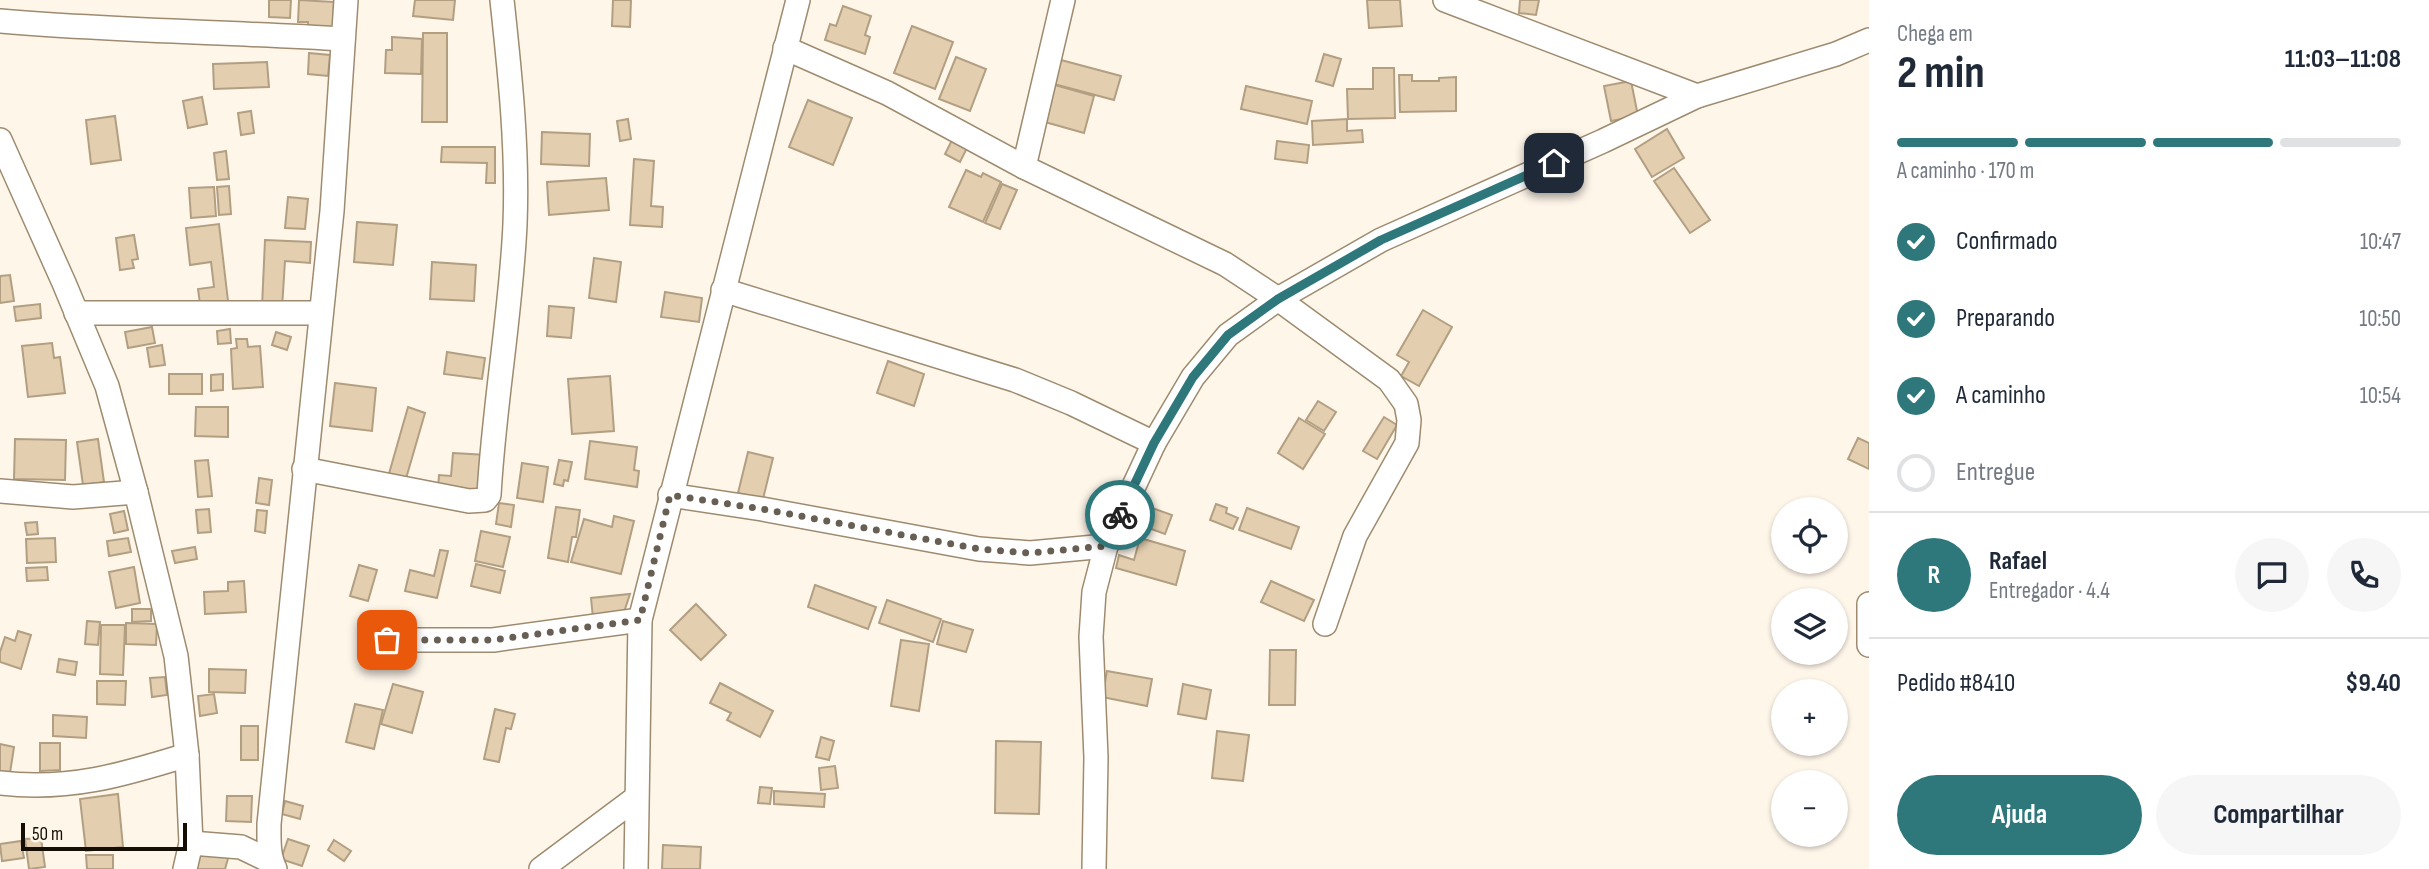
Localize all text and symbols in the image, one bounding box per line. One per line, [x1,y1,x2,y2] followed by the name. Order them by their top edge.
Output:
[1897,20,1973,48] text: Chega em
[2285,44,2401,75] text: 11:03–11:08
[1897,46,1985,101] text: 2 min
[1524,133,1584,193] pin
[1535,144,1573,182] icon: home
[1897,157,2034,185] text: A caminho · 170 m
[1897,223,1935,261] icon: check
[1956,226,2057,257] text: Confirmado
[2360,228,2401,256] text: 10:47
[1897,300,1935,338] icon: check
[1956,303,2055,334] text: Preparando
[2359,305,2401,333] text: 10:50
[1897,377,1935,415] icon: check
[1956,380,2046,411] text: A caminho
[2360,382,2401,410] text: 10:54
[1956,457,2035,488] text: Entregue
[1085,480,1155,550] courier
[1101,496,1139,534] icon: bike
[1771,497,1848,847] map controls
[1771,497,1848,574] button: locate
[2235,538,2309,612] button: chat
[2327,538,2401,612] button: phone
[1989,546,2047,577] text: Rafael
[1928,560,1940,591] text: R
[1989,577,2110,605] text: Entregador · 4.4
[1771,588,1848,665] button: layers
[357,610,417,670] pin
[368,621,406,659] icon: bag
[1897,668,2015,699] text: Pedido #8410
[2345,668,2401,699] text: $9.40
[1771,679,1848,756] button: +
[1771,770,1848,847] button: −
[1897,775,2142,855] button: Ajuda
[2156,775,2401,855] button: Compartilhar
[21,820,187,852] scale bar
[32,823,63,846] text: 50 m

